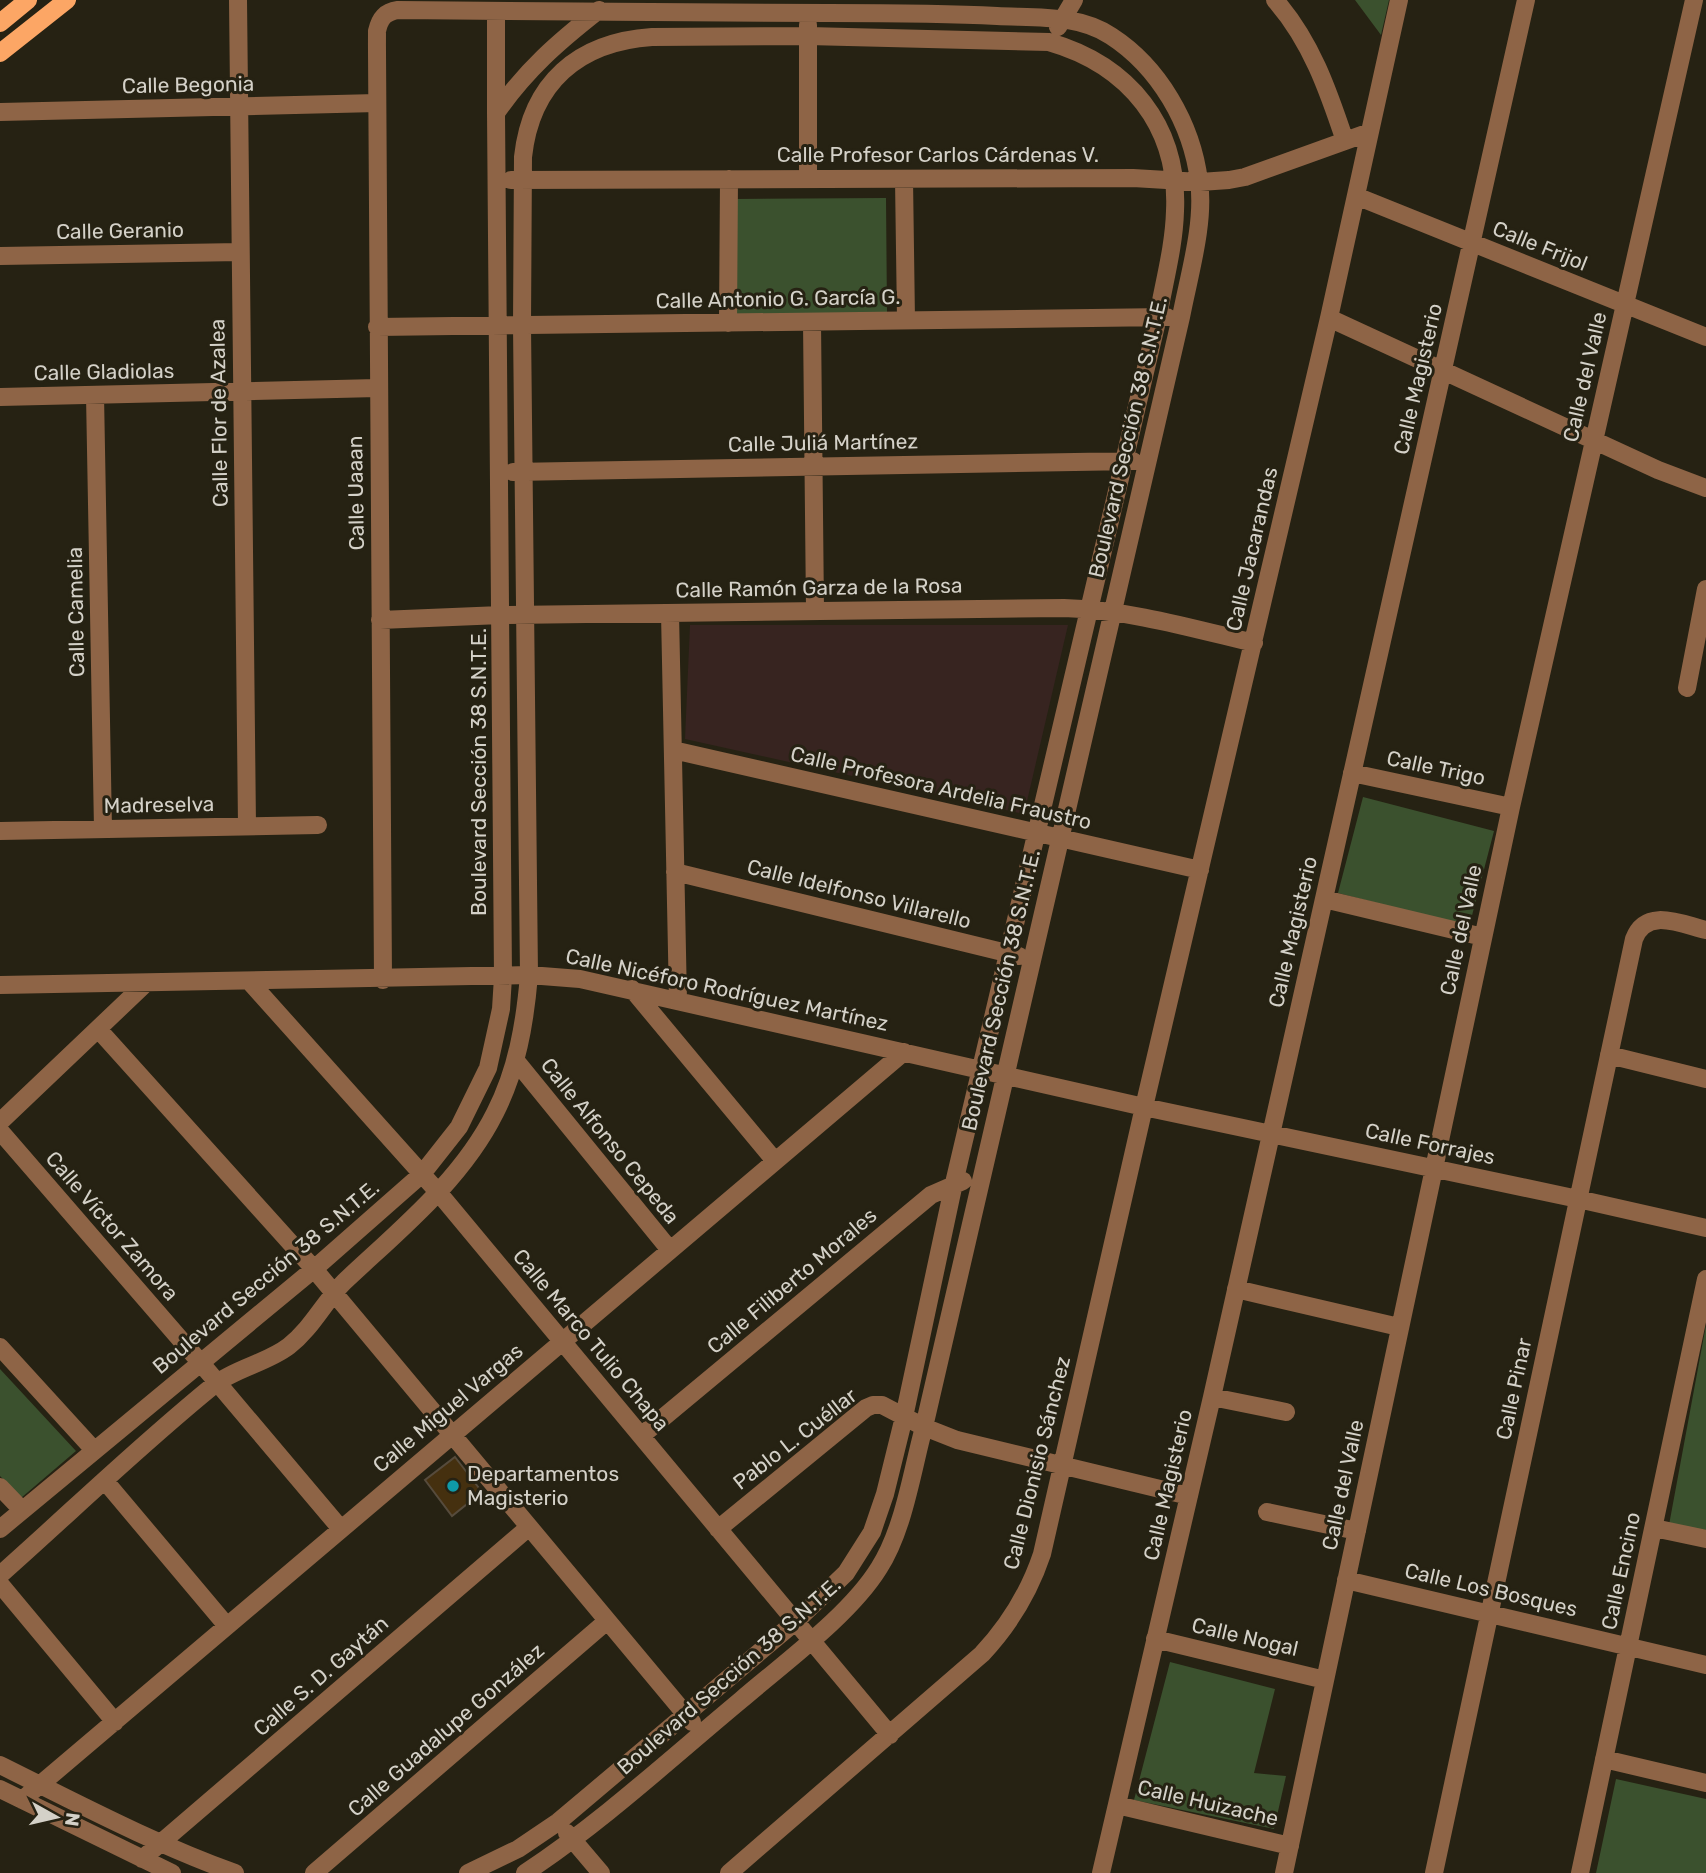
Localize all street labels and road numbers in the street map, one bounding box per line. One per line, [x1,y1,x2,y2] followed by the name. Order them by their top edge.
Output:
[122,71,254,98] street label: Calle Begonia
[777,142,1099,167] street label: Calle Profesor Carlos Cárdenas V.
[1489,215,1591,276] street label: Calle Frijol
[56,217,184,244] street label: Calle Geranio
[655,284,901,313] street label: Calle Antonio G. García G.
[1083,294,1172,580] street label: Boulevard Sección 38 S.N.T.E.
[1388,301,1447,457] street label: Calle Magisterio
[1557,309,1612,444] street label: Calle del Valle
[204,319,233,507] street label: Calle Flor de Azalea
[33,358,175,385] street label: Calle Gladiolas
[728,428,918,457] street label: Calle Juliá Martínez
[342,435,369,551] street label: Calle Uaaan
[1220,464,1283,633] street label: Calle Jacarandas
[62,547,89,677] street label: Calle Camelia
[675,572,963,603] street label: Calle Ramón Garza de la Rosa
[466,628,491,916] street label: Boulevard Sección 38 S.N.T.E.
[788,741,1094,834] street label: Calle Profesora Ardelia Fraustro
[1384,745,1488,790] street label: Calle Trigo
[103,791,215,818] street label: Madreselva
[956,847,1045,1133] street label: Boulevard Sección 38 S.N.T.E.
[744,854,974,933] street label: Calle Idelfonso Villarello
[1263,854,1322,1010] street label: Calle Magisterio
[1434,862,1487,997] street label: Calle del Valle
[563,943,891,1036] street label: Calle Nicéforo Rodríguez Martínez
[536,1053,685,1229] street label: Calle Alfonso Cepeda
[1363,1118,1497,1169] street label: Calle Forrajes
[41,1146,184,1305] street label: Calle Víctor Zamora
[147,1174,384,1379] street label: Boulevard Sección 38 S.N.T.E.
[702,1202,882,1359] street label: Calle Filiberto Morales
[508,1244,675,1436] street label: Calle Marco Tulio Chapa
[1491,1336,1537,1442] street label: Calle Pinar
[368,1338,528,1478] street label: Calle Miguel Vargas
[998,1353,1075,1572] street label: Calle Dionisio Sánchez
[728,1383,862,1495] street label: Pablo L. Cuéllar
[1138,1407,1197,1563] street label: Calle Magisterio
[1316,1417,1369,1552] street label: Calle del Valle
[1596,1510,1645,1632] street label: Calle Encino
[1402,1557,1580,1622] street label: Calle Los Bosques
[612,1572,846,1780] street label: Boulevard Sección 38 S.N.T.E.
[248,1610,393,1741] street label: Calle S. D. Gaytán
[1189,1612,1301,1661] street label: Calle Nogal
[343,1638,549,1822] street label: Calle Guadalupe González
[1135,1774,1281,1831] street label: Calle Huizache

